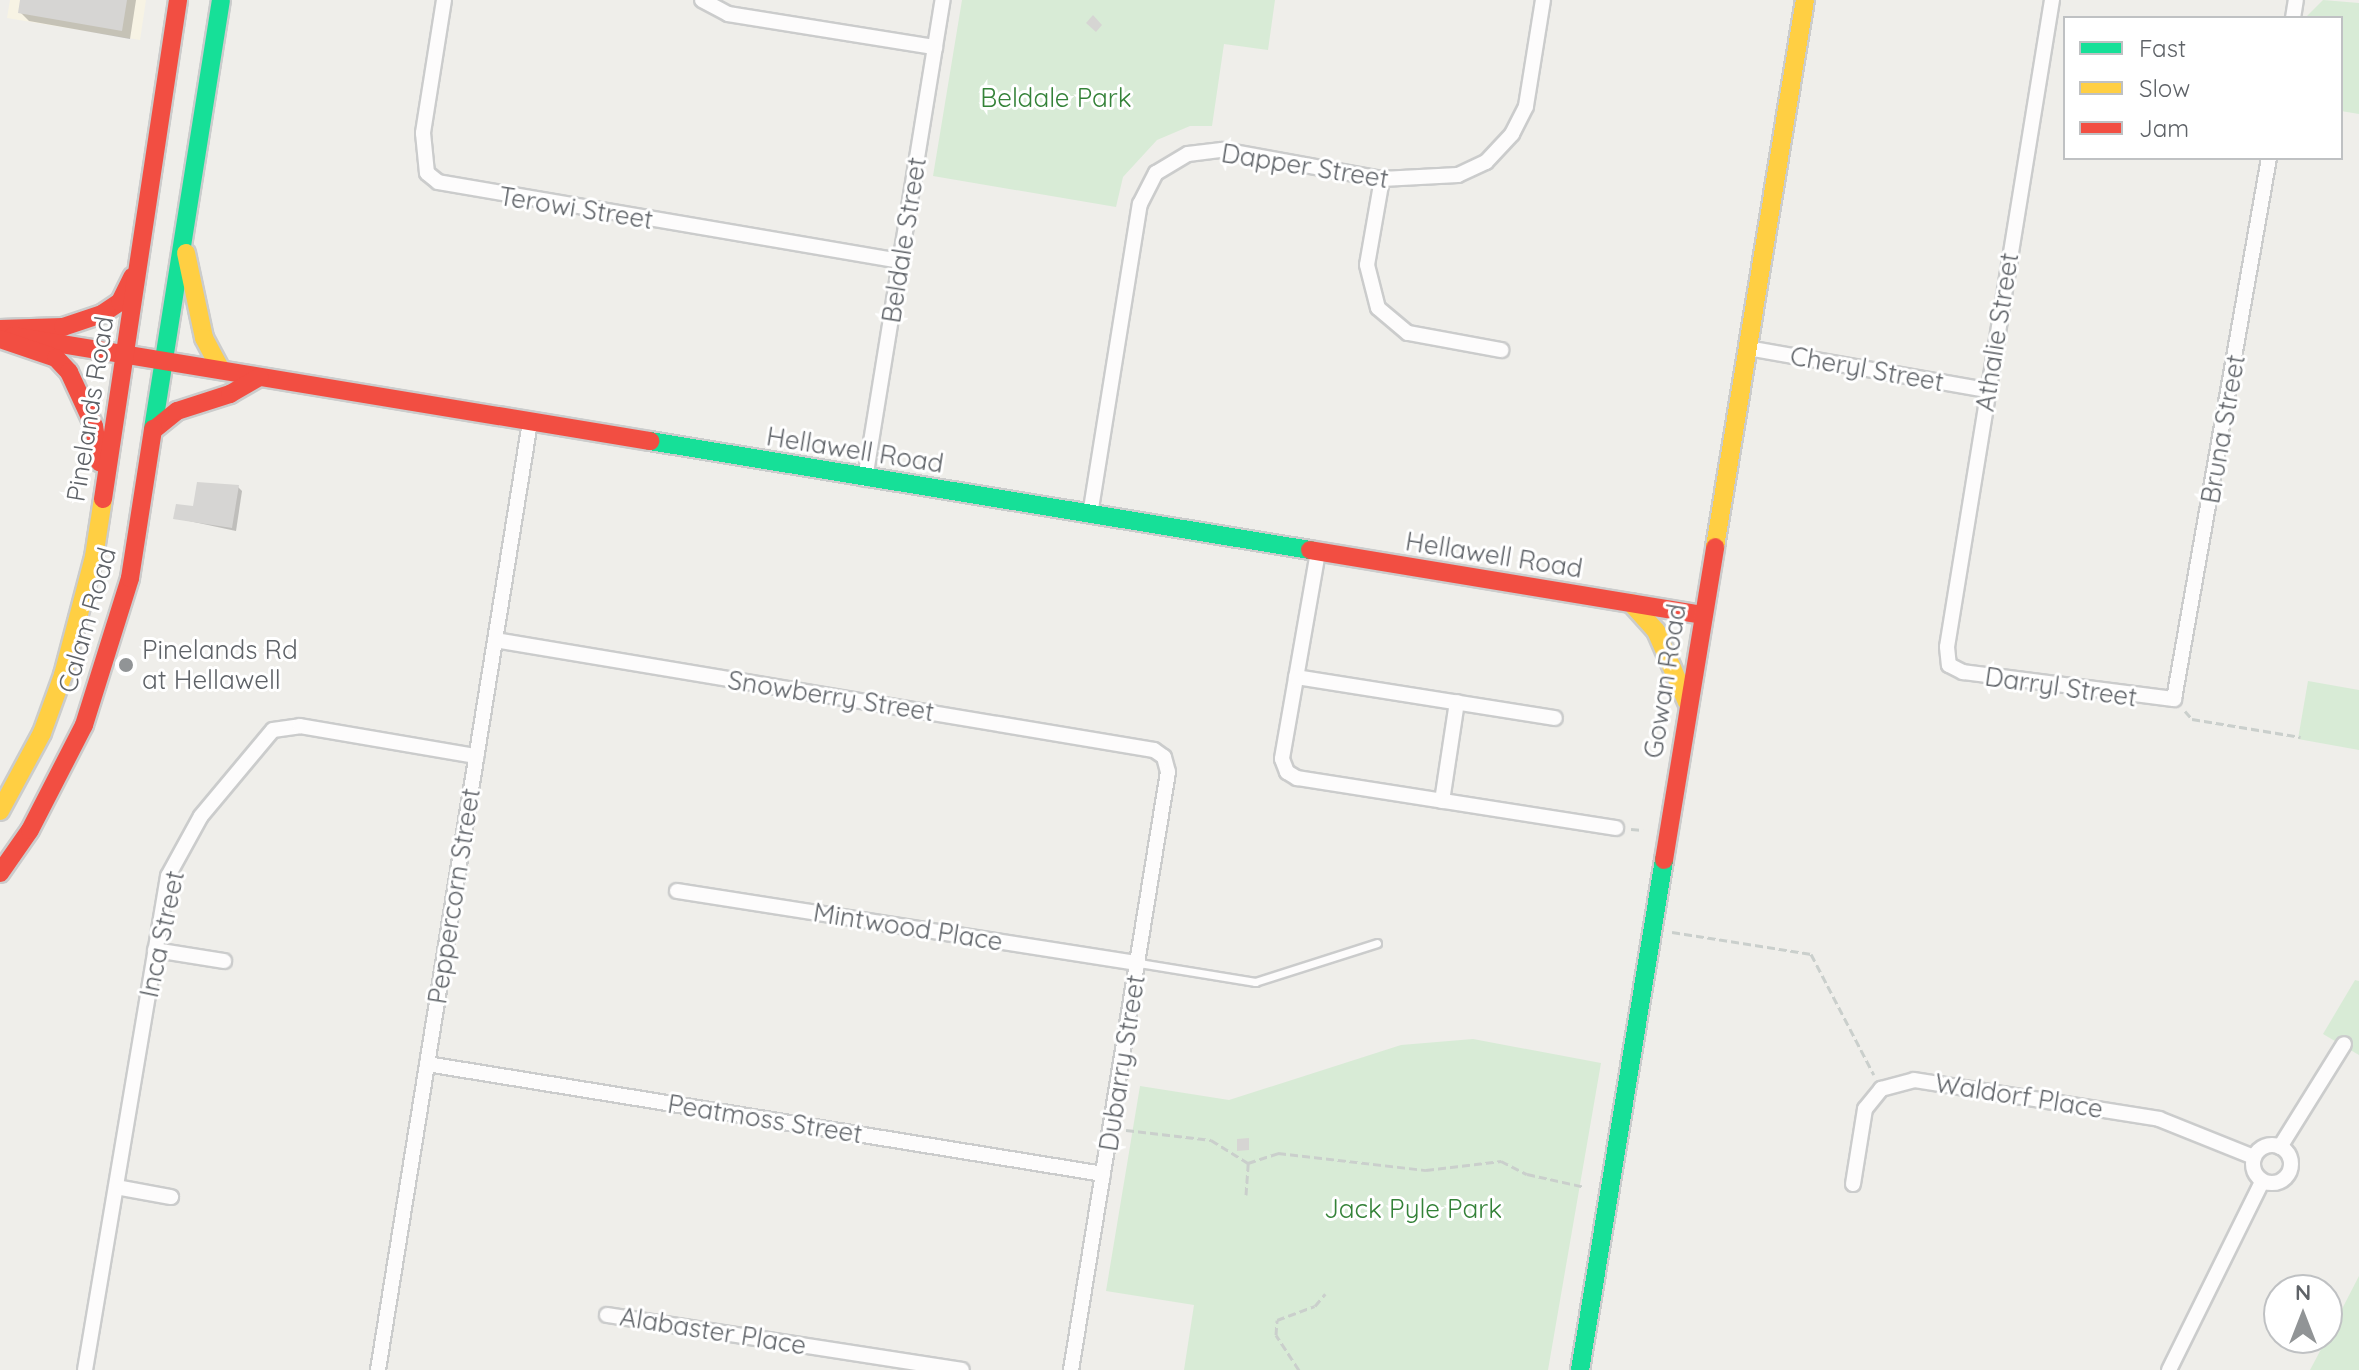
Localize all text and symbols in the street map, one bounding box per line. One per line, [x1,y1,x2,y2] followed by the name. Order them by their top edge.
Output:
[2063,16,2343,160] legend
[2139,33,2186,63] text: Fast
[2139,73,2190,103] text: Slow
[980,82,1132,114] park label: Beldale Park
[2139,113,2189,143] text: Jam
[1219,137,1391,195] street label: Dapper Street
[875,155,933,325] street label: Beldale Street
[497,180,655,236] street label: Terowi Street
[1969,250,2025,414] street label: Athalie Street
[60,314,120,504] street label: Pinelands Road
[1788,340,1946,398] street label: Cheryl Street
[2195,352,2251,506] street label: Bruna Street
[764,421,946,479] street label: Hellawell Road
[1403,526,1585,584] street label: Hellawell Road
[51,544,123,696] street label: Calam Road
[1637,602,1693,760] street label: Gowan Road
[142,634,298,696] place label: Pinelands Rd at Hellawell
[117,656,135,674] marker: Pinelands Rd at Hellawell
[1983,661,2139,713] street label: Darryl Street
[726,664,936,728] street label: Snowberry Street
[422,786,486,1006] street label: Peppercorn Street
[133,868,191,1000] street label: Inca Street
[811,897,1005,957] street label: Mintwood Place
[1093,973,1151,1153] street label: Dubarry Street
[1933,1067,2105,1125] street label: Waldorf Place
[665,1088,865,1150] street label: Peatmoss Street
[1324,1193,1502,1225] park label: Jack Pyle Park
[2263,1274,2343,1354] north arrow
[2295,1278,2311,1306] text: N
[618,1301,808,1361] street label: Alabaster Place

